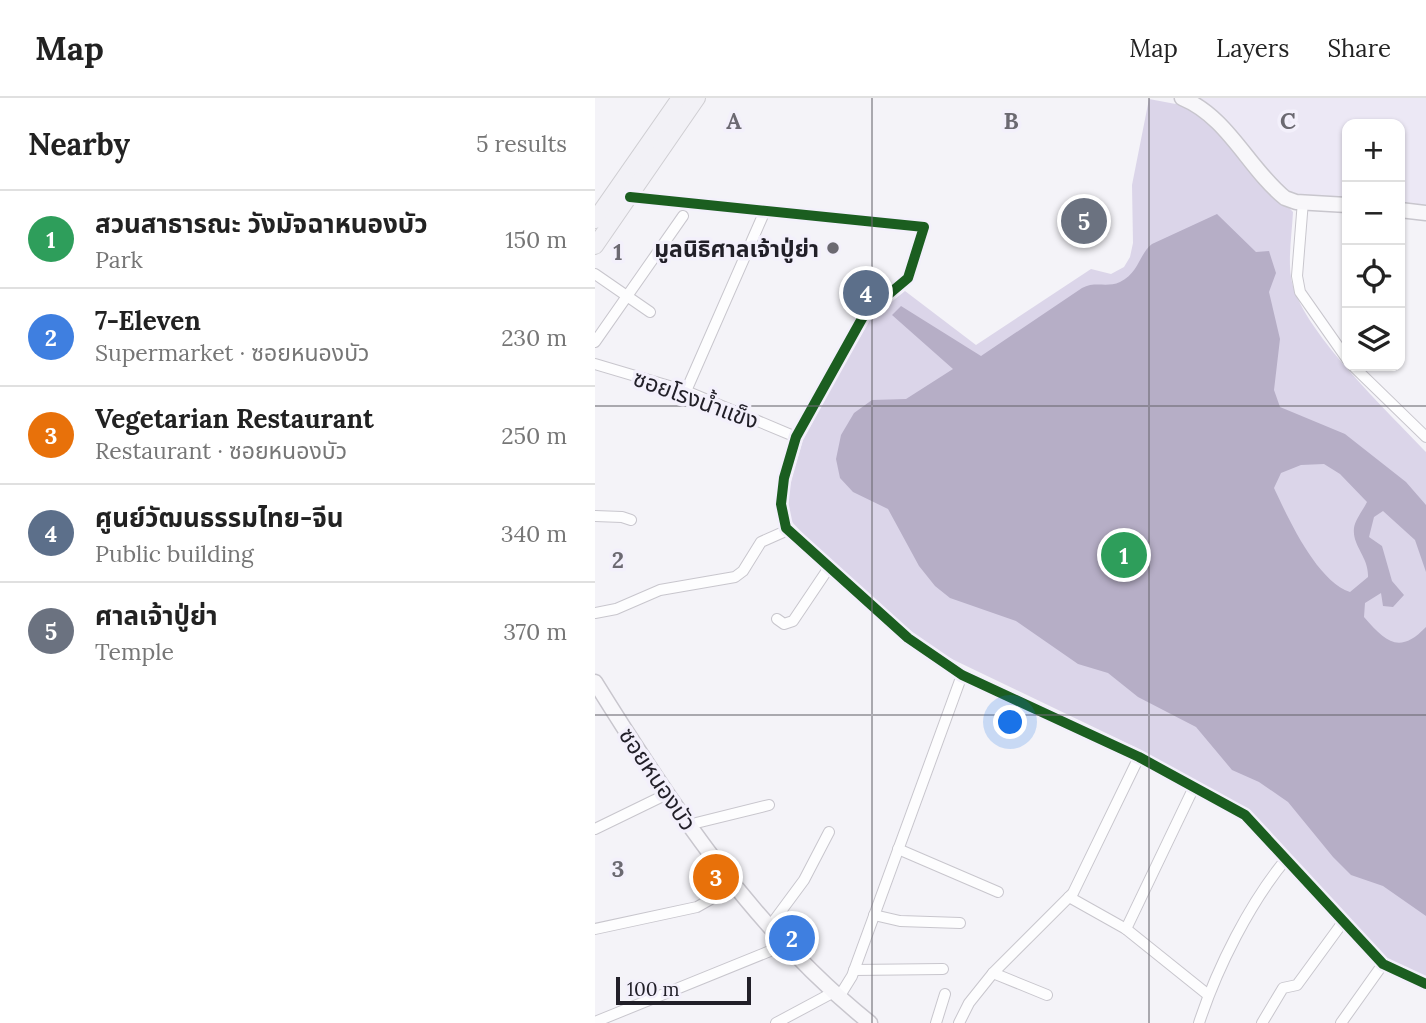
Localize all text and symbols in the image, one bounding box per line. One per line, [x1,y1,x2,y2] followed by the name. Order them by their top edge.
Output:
[35,27,104,69] text: Map
[1129,33,1178,64] text: Map
[1216,33,1289,64] text: Layers
[1327,33,1391,64] text: Share
[726,106,742,135] text: A
[1003,106,1019,135] text: B
[1280,106,1296,135] text: C
[1342,119,1405,371] map controls
[1342,119,1405,182] button: +
[28,125,130,163] text: Nearby
[476,129,567,158] text: 5 results
[1342,182,1405,245] button: −
[1061,195,1107,247] pin: 5
[95,207,428,240] text: สวนสาธารณะ วังมัจฉาหนองบัว
[46,225,56,254] text: 1
[505,225,567,254] text: 150 m
[654,234,819,263] place label: มูลนิธิศาลเจ้าปู่ย่า
[613,237,623,266] text: 1
[825,240,841,256] marker: มูลนิธิศาลเจ้าปู่ย่า
[95,245,143,274] text: Park
[1342,245,1405,308] button: locate
[843,267,889,319] pin: 4
[95,304,201,337] text: 7-Eleven
[1342,308,1405,371] button: layers
[45,323,57,352] text: 2
[501,323,567,352] text: 230 m
[95,338,369,367] text: Supermarket · ซอยหนองบัว
[629,362,763,435] street label: ซอยโรงน้ำแข็ง
[95,402,374,435] text: Vegetarian Restaurant
[45,421,57,450] text: 3
[501,421,567,450] text: 250 m
[95,436,347,465] text: Restaurant · ซอยหนองบัว
[95,501,344,534] text: ศูนย์วัฒนธรรมไทย-จีน
[45,519,57,548] text: 4
[501,519,567,548] text: 340 m
[1101,529,1147,581] pin: 1
[95,539,254,568] text: Public building
[612,545,624,574] text: 2
[95,599,218,632] text: ศาลเจ้าปู่ย่า
[45,617,57,646] text: 5
[503,617,567,646] text: 370 m
[95,637,174,666] text: Temple
[993,705,1027,739] your location
[613,722,703,836] street label: ซอยหนองบัว
[693,851,739,903] pin: 3
[612,854,624,883] text: 3
[769,912,815,964] pin: 2
[616,974,751,1006] scale bar
[627,977,680,1001] text: 100 m

